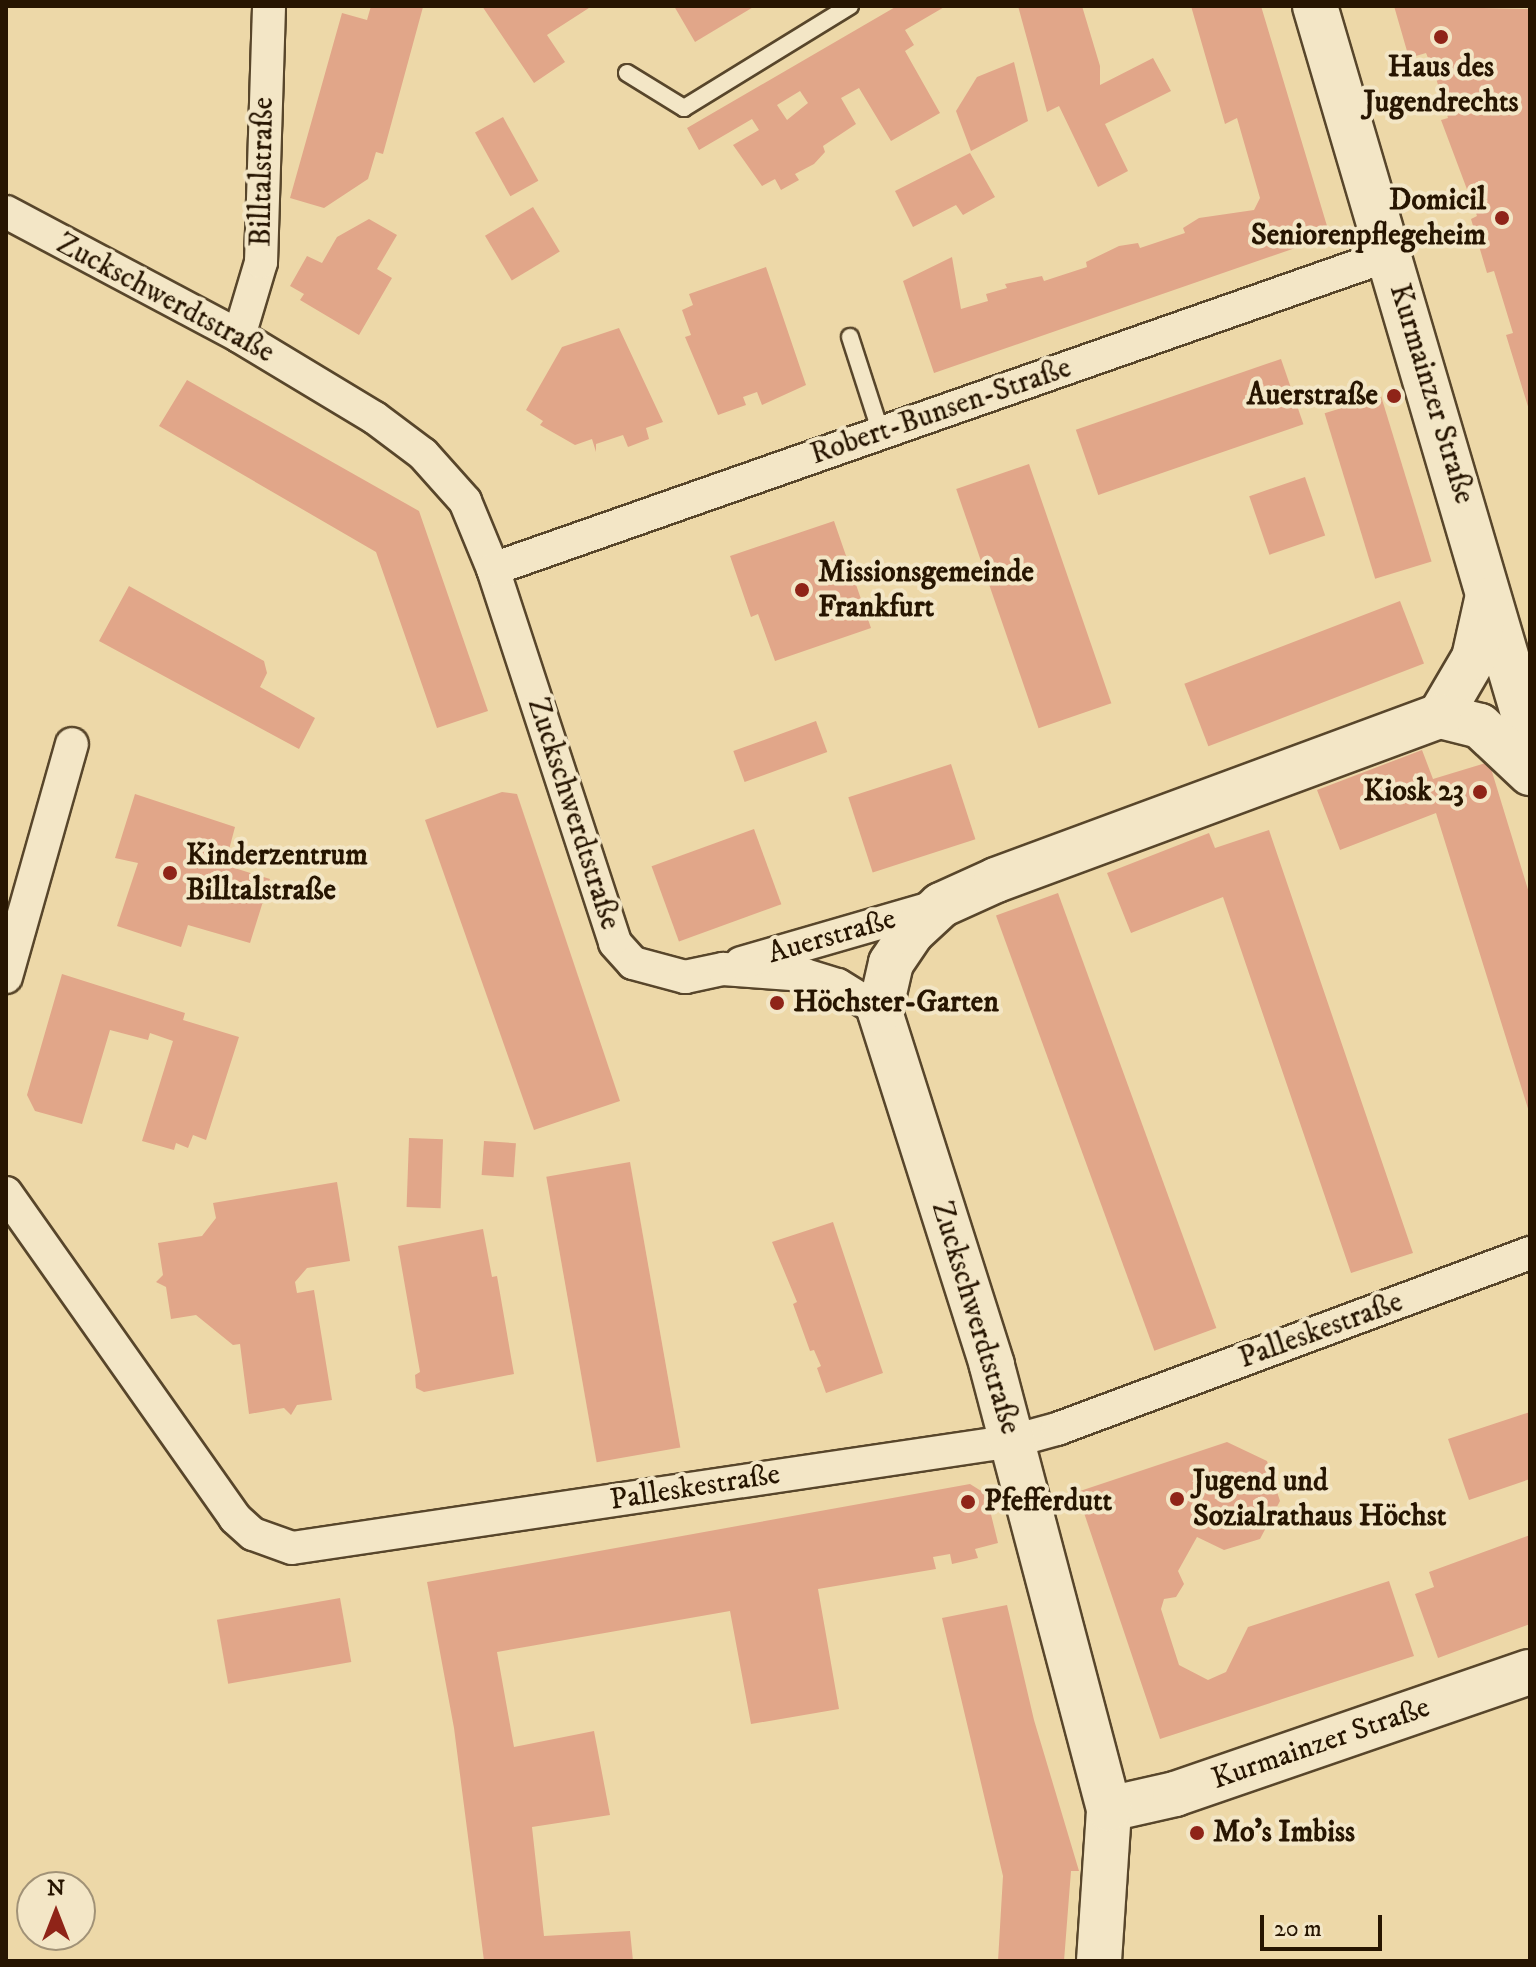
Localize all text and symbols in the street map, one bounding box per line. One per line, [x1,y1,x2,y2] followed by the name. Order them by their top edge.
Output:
[1432,28,1450,46] marker: Haus des Jugendrechts
[1363,50,1519,120] place label: Haus des Jugendrechts
[244,97,282,247] street label: Billtalstraße
[1251,183,1486,254] place label: Domicil Seniorenpflegeheim
[1493,209,1511,227] marker: Domicil Seniorenpflegeheim
[50,226,280,372] street label: Zuckschwerdtstraße
[1380,280,1482,508] street label: Kurmainzer Straße
[806,351,1076,473] street label: Robert-Bunsen-Straße
[1247,378,1378,414] place label: Auerstraße
[1385,387,1403,405] marker: Auerstraße
[818,555,1034,626] place label: Missionsgemeinde Frankfurt
[793,581,811,599] marker: Missionsgemeinde Frankfurt
[519,694,627,934] street label: Zuckschwerdtstraße
[1363,774,1464,810] place label: Kiosk 23
[1471,783,1489,801] marker: Kiosk 23
[186,838,368,908] place label: Kinderzentrum Billtalstraße
[161,864,179,882] marker: Kinderzentrum Billtalstraße
[764,902,900,972] street label: Auerstraße
[793,985,999,1021] place label: Höchster-Garten
[768,994,786,1012] marker: Höchster-Garten
[923,1197,1027,1439] street label: Zuckschwerdtstraße
[1234,1285,1408,1377] street label: Palleskestraße
[607,1457,783,1519] street label: Palleskestraße
[1193,1464,1446,1534] place label: Jugend und Sozialrathaus Höchst
[984,1484,1112,1520] place label: Pfefferdutt
[1168,1490,1186,1508] marker: Jugend und Sozialrathaus Höchst
[959,1493,977,1511] marker: Pfefferdutt
[1207,1690,1435,1798] street label: Kurmainzer Straße
[1213,1815,1355,1851] place label: Mo's Imbiss
[1188,1824,1206,1842] marker: Mo's Imbiss
[16,1871,96,1951] north arrow
[47,1875,65,1902] text: N
[1264,1899,1386,1949] scale bar
[1274,1914,1322,1944] text: 20 m

